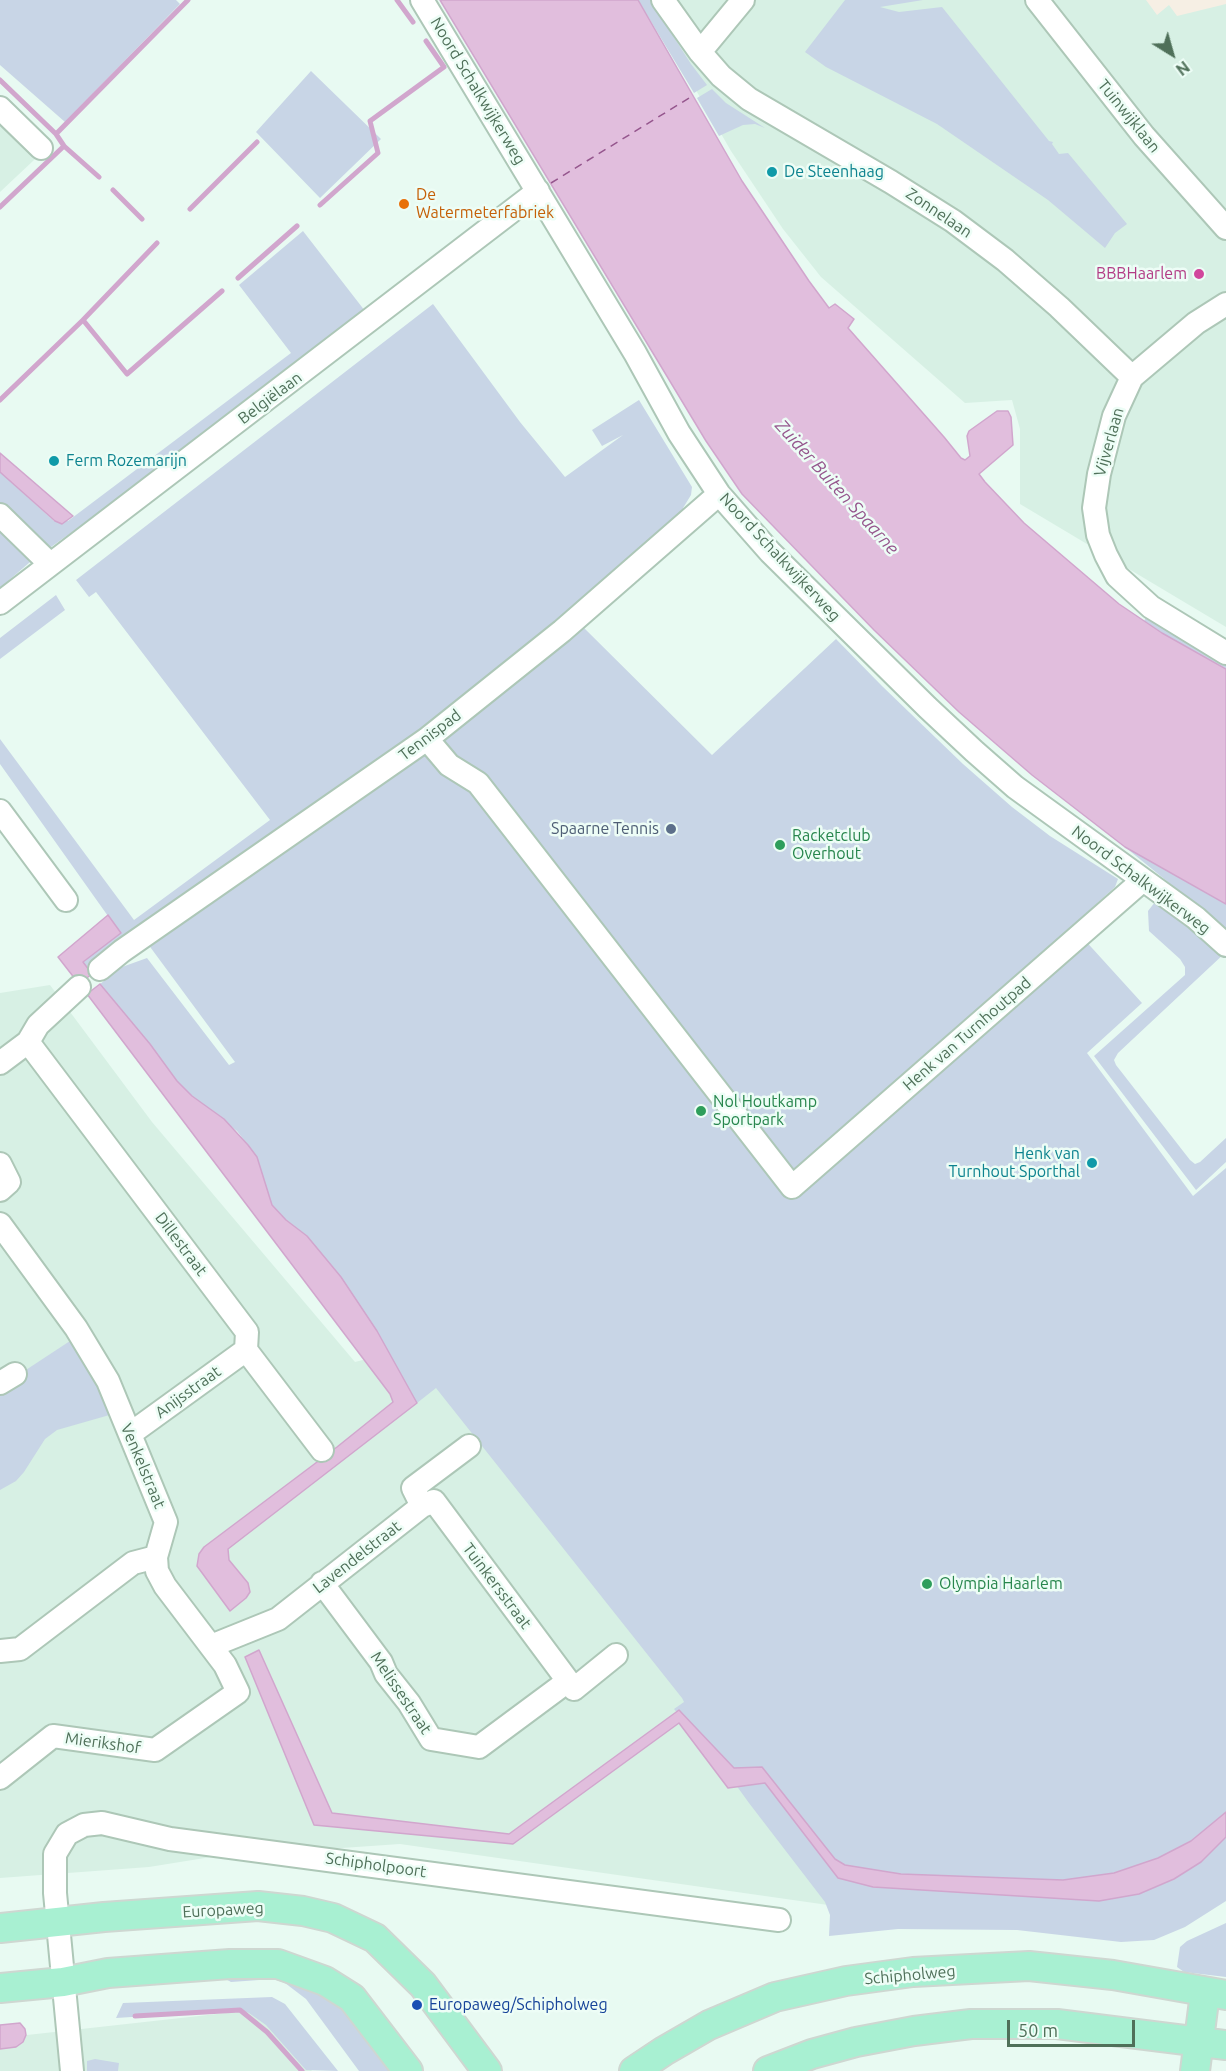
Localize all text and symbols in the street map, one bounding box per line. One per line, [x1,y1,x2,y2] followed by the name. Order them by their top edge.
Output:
[426,14,530,168] street label: Noord Schalkwijkerweg
[1142,24,1202,84] north arrow
[1173,58,1193,79] text: N
[1094,76,1164,156] street label: Tuinwijklaan
[784,162,884,182] place label: De Steenhaag
[765,165,779,179] marker: De Steenhaag
[902,184,976,242] street label: Zonnelaan
[416,185,554,223] place label: De Watermeterfabriek
[397,197,411,211] marker: De Watermeterfabriek
[1096,264,1187,284] place label: BBBHaarlem
[1192,267,1206,281] marker: BBBHaarlem
[234,368,306,428] street label: Belgiëlaan
[1090,405,1128,479] street label: Vijverlaan
[771,415,903,559] water label: Zuider Buiten Spaarne
[66,451,187,471] place label: Ferm Rozemarijn
[47,454,61,468] marker: Ferm Rozemarijn
[716,489,844,625] street label: Noord Schalkwijkerweg
[395,705,465,765] street label: Tennispad
[551,819,659,839] place label: Spaarne Tennis
[664,822,678,836] marker: Spaarne Tennis
[1068,822,1214,938] street label: Noord Schalkwijkerweg
[792,826,871,864] place label: Racketclub Overhout
[773,838,787,852] marker: Racketclub Overhout
[899,973,1035,1095] street label: Henk van Turnhoutpad
[713,1092,817,1130] place label: Nol Houtkamp Sportpark
[694,1104,708,1118] marker: Nol Houtkamp Sportpark
[949,1144,1080,1182] place label: Henk van Turnhout Sporthal
[1085,1156,1099,1170] marker: Henk van Turnhout Sporthal
[151,1209,211,1279] street label: Dillestraat
[152,1362,224,1422] street label: Anijsstraat
[117,1421,169,1511] street label: Venkelstraat
[309,1517,405,1597] street label: Lavendelstraat
[459,1539,535,1633] street label: Tuinkersstraat
[939,1574,1063,1594] place label: Olympia Haarlem
[920,1577,934,1591] marker: Olympia Haarlem
[366,1648,436,1738] street label: Melissestraat
[64,1728,142,1758] street label: Mierikshof
[324,1848,428,1882] street label: Schipholpoort
[182,1898,264,1922] street label: Europaweg
[864,1961,956,1989] street label: Schipholweg
[429,1995,608,2015] place label: Europaweg/Schipholweg
[410,1998,424,2012] marker: Europaweg/Schipholweg
[1010,2008,1138,2046] scale bar
[1018,2020,1058,2040] text: 50 m

